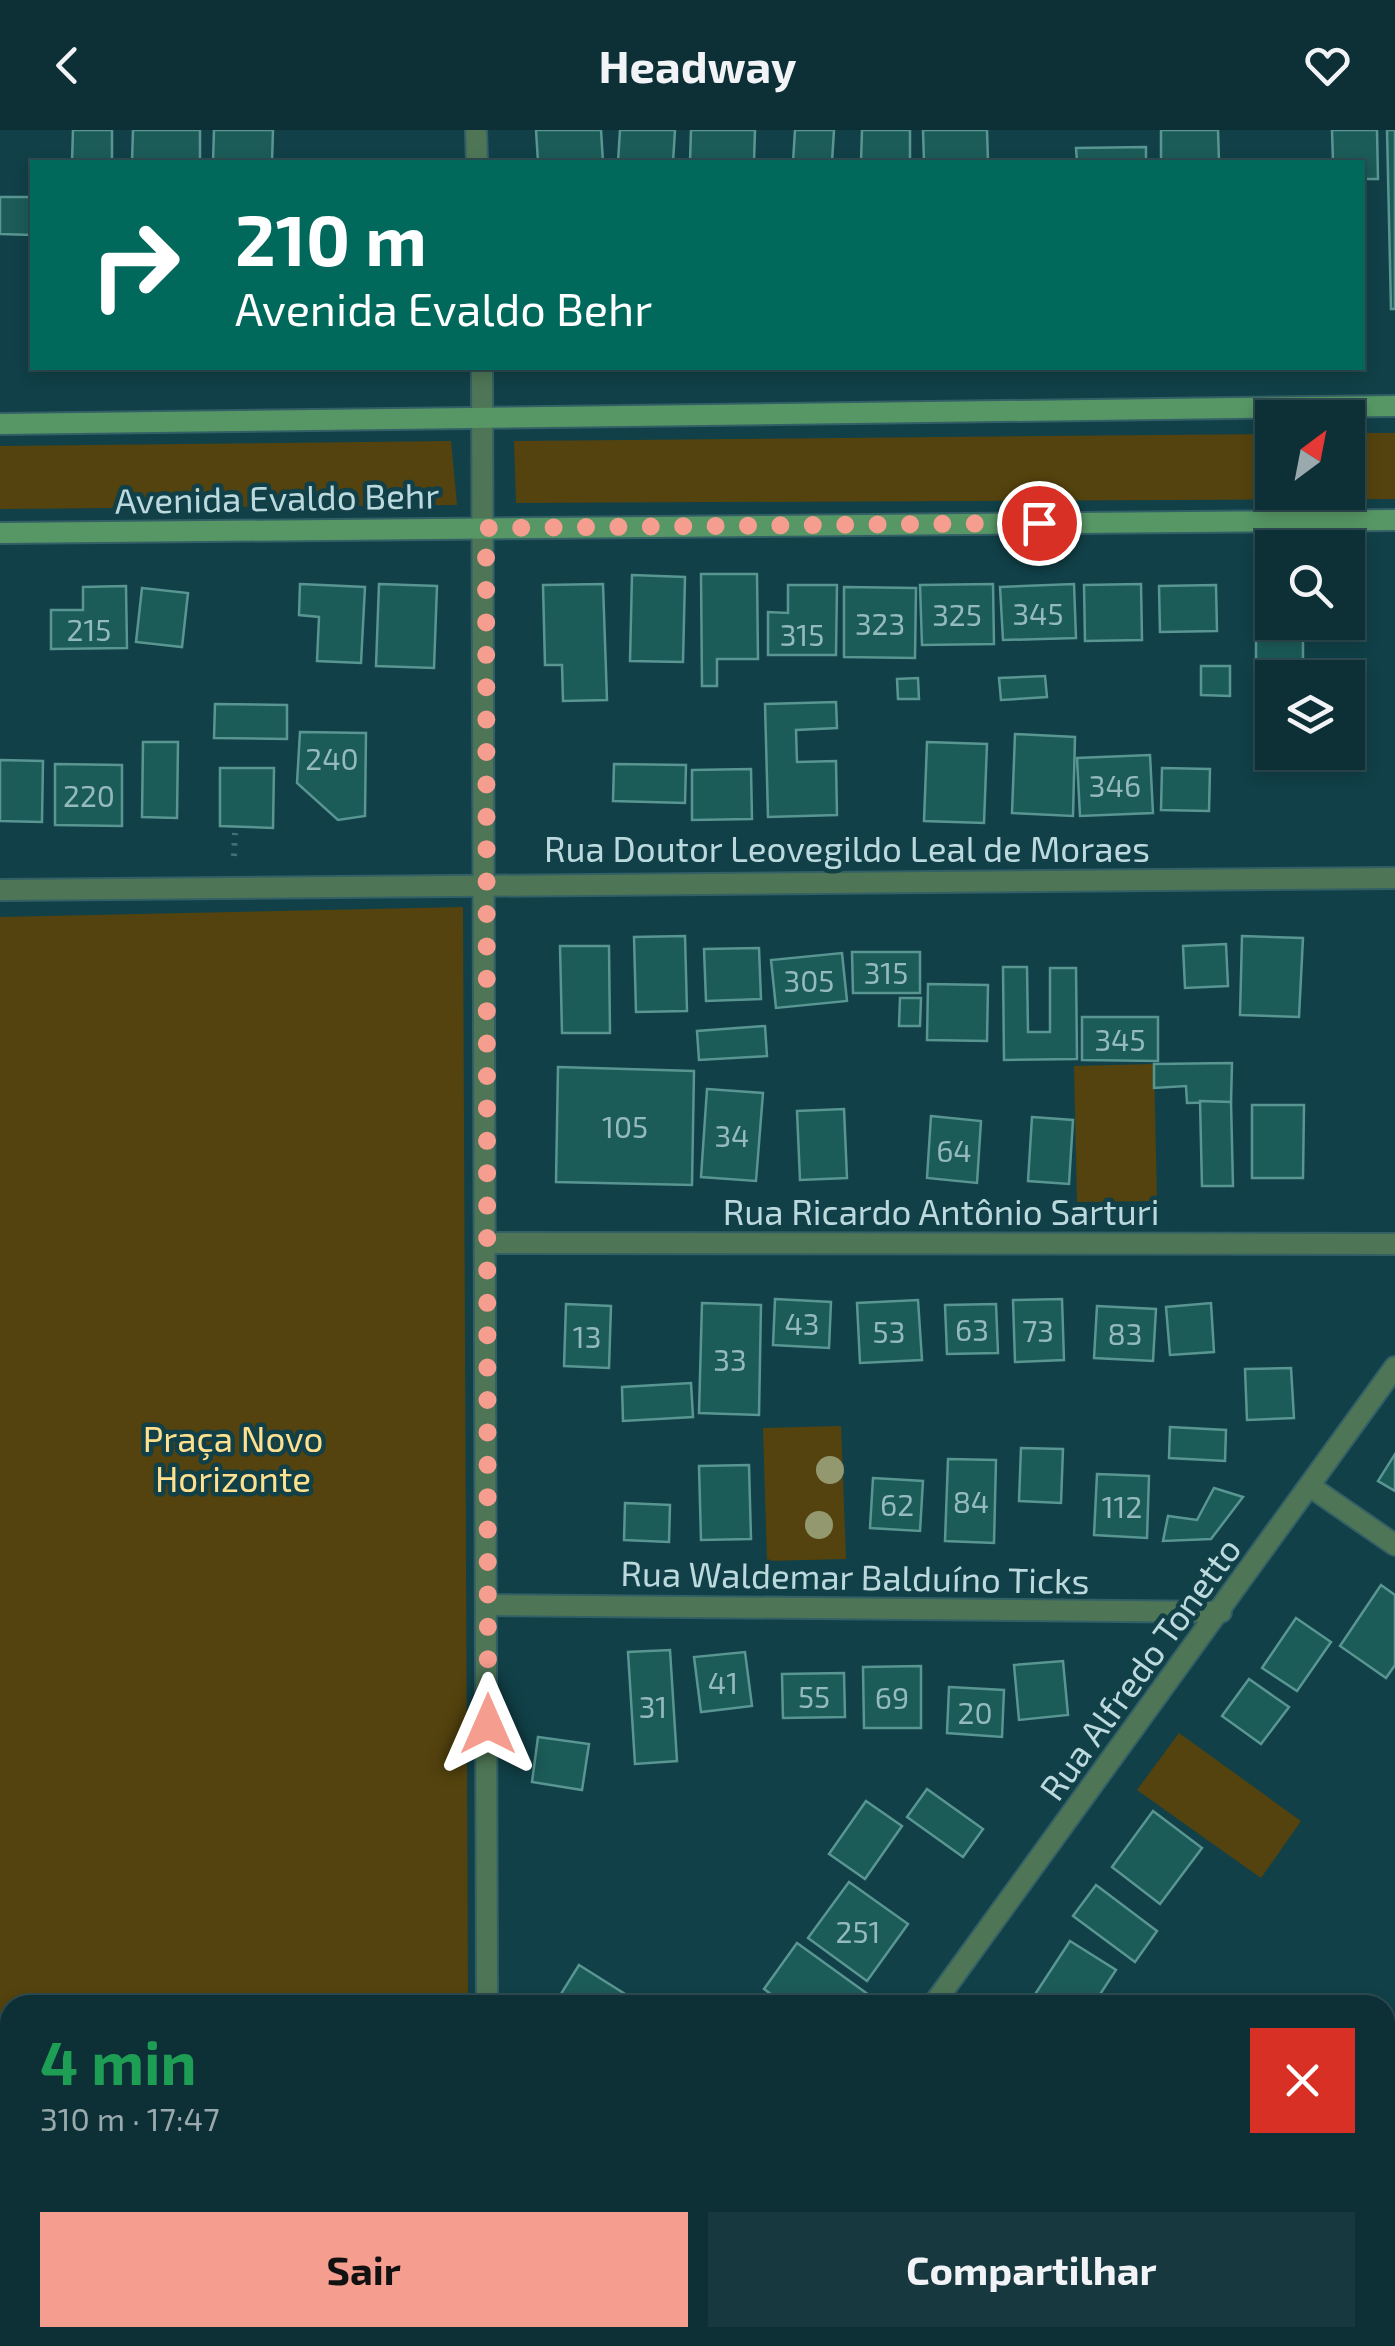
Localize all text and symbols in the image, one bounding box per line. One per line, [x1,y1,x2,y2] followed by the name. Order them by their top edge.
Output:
[40,38,95,93] icon: back
[599,38,796,92] text: Headway
[1300,38,1355,93] icon: heart
[235,196,427,280] text: 210 m
[70,200,200,330] icon: right
[235,281,652,335] text: Avenida Evaldo Behr
[1255,400,1365,510] north arrow
[1255,400,1365,770] map controls
[114,473,440,521] street label: Avenida Evaldo Behr
[997,481,1082,566] pin
[1012,496,1067,551] icon: arrive
[1255,530,1365,640] button: search
[1012,595,1064,631] house number: 345
[932,596,982,632] house number: 325
[855,605,905,641] house number: 323
[67,611,111,647] house number: 215
[780,616,824,652] house number: 315
[1255,660,1365,770] button: layers
[305,740,359,776] house number: 240
[1089,767,1141,803] house number: 346
[63,777,115,813] house number: 220
[544,827,1150,869] street label: Rua Doutor Leovegildo Leal de Moraes
[864,954,908,990] house number: 315
[784,962,834,998] house number: 305
[1094,1021,1146,1057] house number: 345
[602,1108,648,1144] house number: 105
[714,1117,750,1153] house number: 34
[936,1132,972,1168] house number: 64
[723,1190,1159,1232] street label: Rua Ricardo Antônio Sarturi
[784,1305,820,1341] house number: 43
[955,1311,989,1347] house number: 63
[1022,1312,1054,1348] house number: 73
[873,1313,905,1349] house number: 53
[1108,1315,1142,1351] house number: 83
[573,1318,601,1354] house number: 13
[713,1341,747,1377] house number: 33
[143,1417,323,1499] park label: Praça Novo Horizonte
[953,1483,989,1519] house number: 84
[880,1486,914,1522] house number: 62
[1102,1488,1142,1524] house number: 112
[1030,1528,1248,1808] street label: Rua Alfredo Tonetto
[620,1551,1090,1601] street label: Rua Waldemar Balduíno Ticks
[708,1664,738,1700] house number: 41
[436,1672,540,1776] position arrow
[798,1678,830,1714] house number: 55
[875,1679,909,1715] house number: 69
[639,1688,667,1724] house number: 31
[958,1694,992,1730] house number: 20
[836,1913,880,1949] house number: 251
[40,2025,197,2097] text: 4 min
[1250,2028,1355,2133] button: close
[40,2099,220,2137] text: 310 m · 17:47
[40,2212,688,2327] button: Sair
[708,2212,1355,2327] button: Compartilhar

